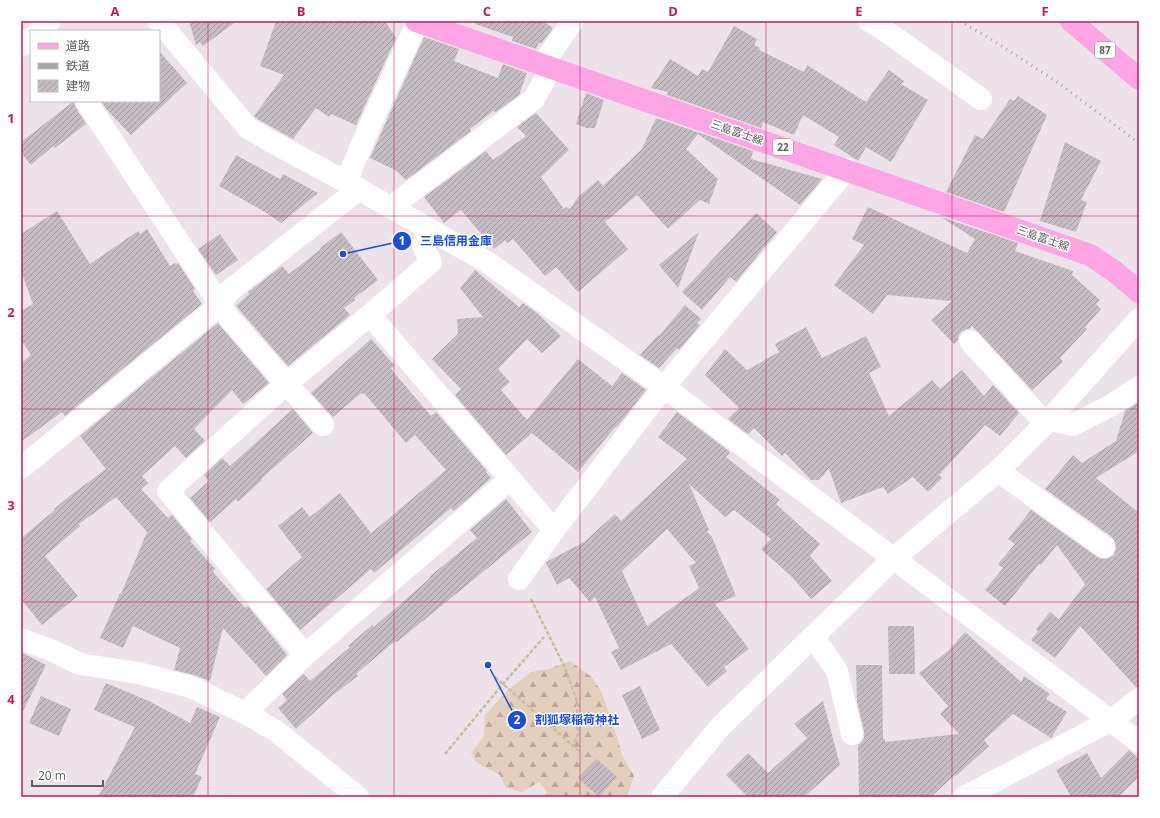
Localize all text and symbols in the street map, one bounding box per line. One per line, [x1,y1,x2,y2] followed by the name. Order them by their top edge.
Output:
[111,2,120,20] text: A
[297,2,306,20] text: B
[483,2,491,20] text: C
[668,2,678,20] text: D
[855,2,863,20] text: E
[1041,2,1049,20] text: F
[30,30,160,102] legend
[66,37,90,54] text: 道路
[1095,42,1115,58] road number: 87
[66,57,90,74] text: 鉄道
[66,77,90,94] text: 建物
[7,109,15,127] text: 1
[709,115,766,148] street label: 三島富士線
[773,139,793,155] road number: 22
[1015,221,1072,254] street label: 三島富士線
[392,229,500,253] callout: 三島信用金庫
[399,232,405,249] text: 1
[420,232,492,249] text: 三島信用金庫
[7,303,15,321] text: 2
[7,496,15,514] text: 3
[7,690,15,708] text: 4
[507,708,627,732] callout: 割狐塚稲荷神社
[514,711,521,728] text: 2
[535,711,619,728] text: 割狐塚稲荷神社
[32,762,103,788] scale bar
[38,767,66,784] text: 20 m

